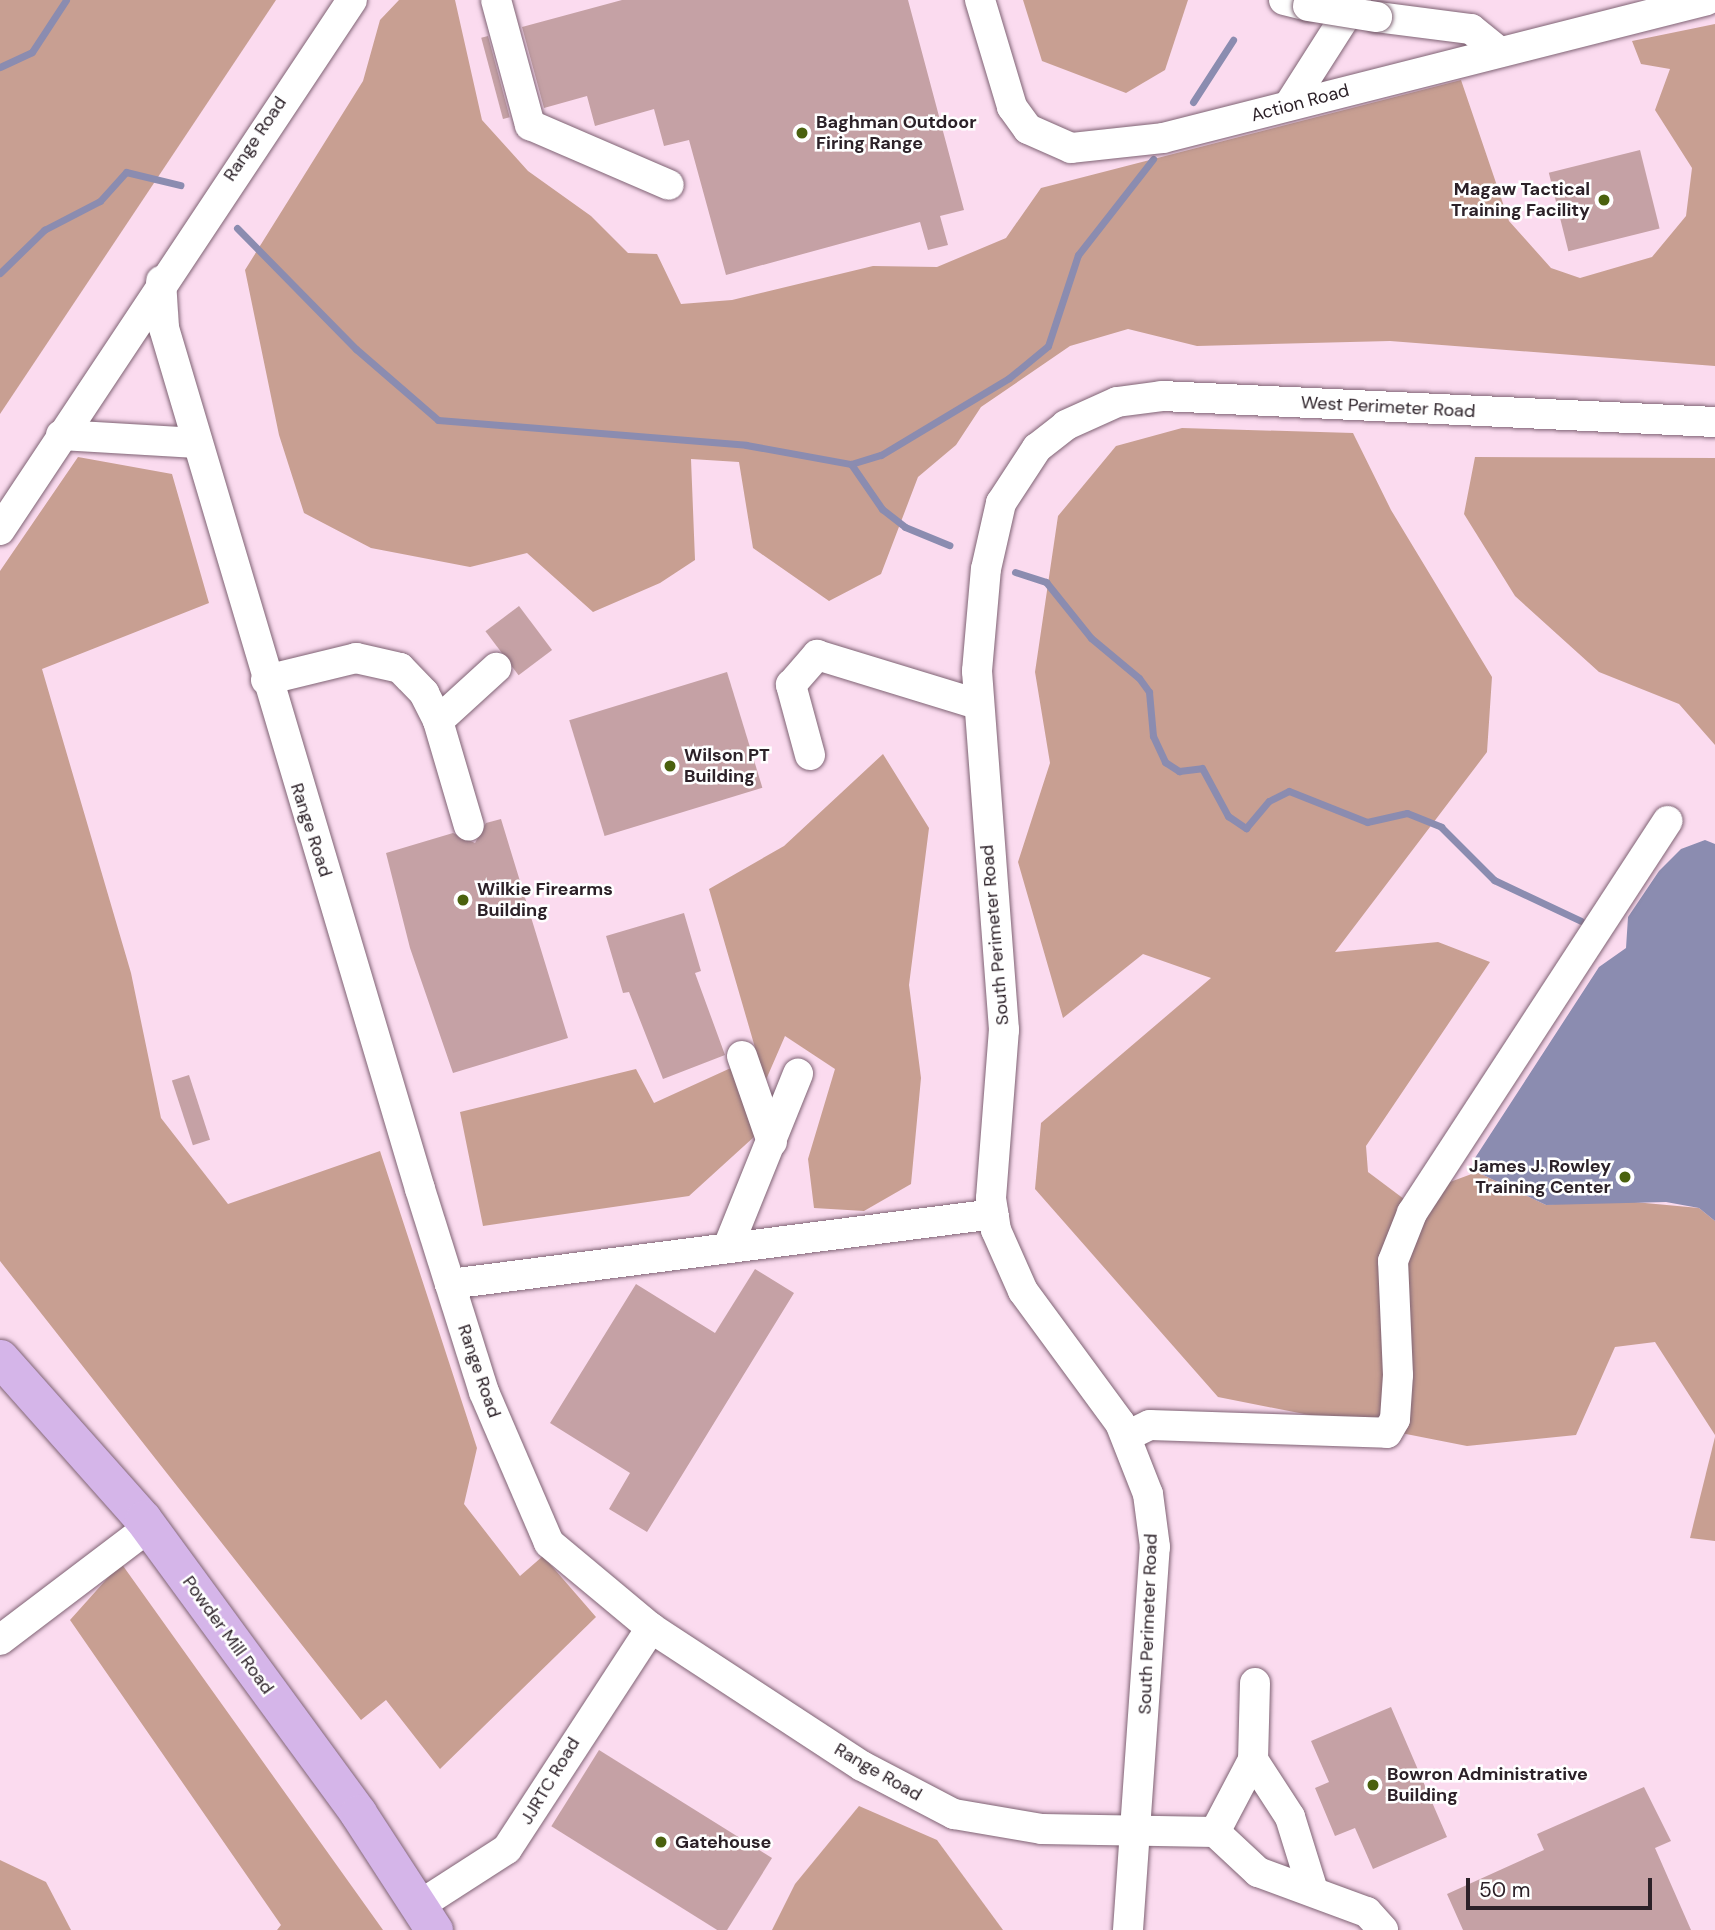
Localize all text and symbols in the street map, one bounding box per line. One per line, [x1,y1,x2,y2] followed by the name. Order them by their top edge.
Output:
[1249,80,1351,126] street label: Action Road
[219,93,291,185] street label: Range Road
[816,112,977,154] place label: Baghman Outdoor Firing Range
[794,125,810,141] marker: Baghman Outdoor Firing Range
[1451,179,1590,222] place label: Magaw Tactical Training Facility
[1596,192,1612,208] marker: Magaw Tactical Training Facility
[1300,392,1476,422] street label: West Perimeter Road
[684,745,770,788] place label: Wilson PT Building
[662,758,678,774] marker: Wilson PT Building
[286,780,336,880] street label: Range Road
[976,844,1014,1026] street label: South Perimeter Road
[477,879,613,922] place label: Wilkie Firearms Building
[455,892,471,908] marker: Wilkie Firearms Building
[1469,1156,1611,1198] place label: James J. Rowley Training Center
[1617,1169,1633,1185] marker: James J. Rowley Training Center
[453,1322,505,1420] street label: Range Road
[1134,1533,1162,1715] street label: South Perimeter Road
[178,1572,278,1698] street label: Powder Mill Road
[516,1734,584,1828] street label: JJRTC Road
[831,1738,925,1806] street label: Range Road
[1387,1764,1588,1806] place label: Bowron Administrative Building
[1365,1777,1381,1793] marker: Bowron Administrative Building
[675,1831,771,1853] place label: Gatehouse
[653,1834,669,1850] marker: Gatehouse
[1470,1864,1656,1908] scale bar
[1479,1876,1530,1904] text: 50 m

